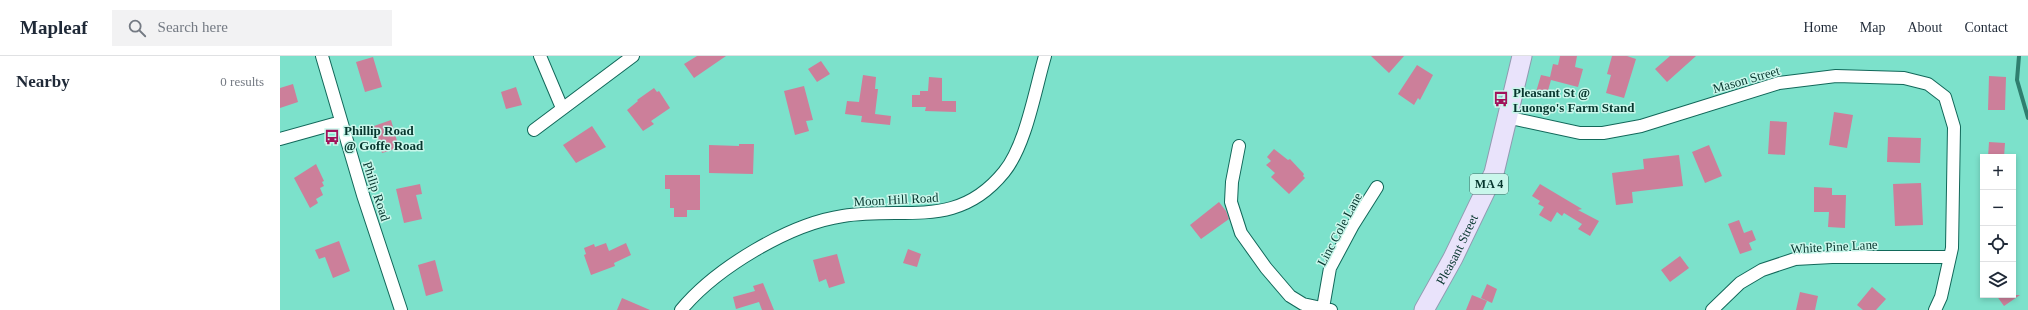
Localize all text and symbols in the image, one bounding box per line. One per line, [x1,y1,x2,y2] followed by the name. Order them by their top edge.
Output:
[112,10,392,46] search box
[20,17,88,38] text: Mapleaf
[126,17,148,39] icon: search
[158,19,228,35] text: Search here
[1804,20,1838,35] text: Home
[1860,20,1885,35] text: Map
[1907,20,1942,35] text: About
[1964,20,2008,35] text: Contact
[1711,63,1782,96] street label: Mason Street
[16,72,70,91] text: Nearby
[220,74,264,89] text: 0 results
[1513,85,1635,115] place label: Pleasant St @ Luongo's Farm Stand
[1492,90,1510,108] bus stop icon: Pleasant St @ Luongo's Farm Stand
[344,123,424,153] place label: Phillip Road @ Goffe Road
[323,128,341,146] bus stop icon: Phillip Road @ Goffe Road
[1980,154,2016,298] map controls
[1980,154,2016,190] button: +
[360,159,393,223] street label: Philip Road
[1470,174,1508,194] road number: MA 4
[853,190,939,209] street label: Moon Hill Road
[1314,190,1365,268] street label: Linc Cole Lane
[1980,190,2016,226] button: −
[1433,211,1481,287] street label: Pleasant Street
[1980,226,2016,262] button: locate
[1790,237,1878,256] street label: White Pine Lane
[1980,262,2016,298] button: layers

